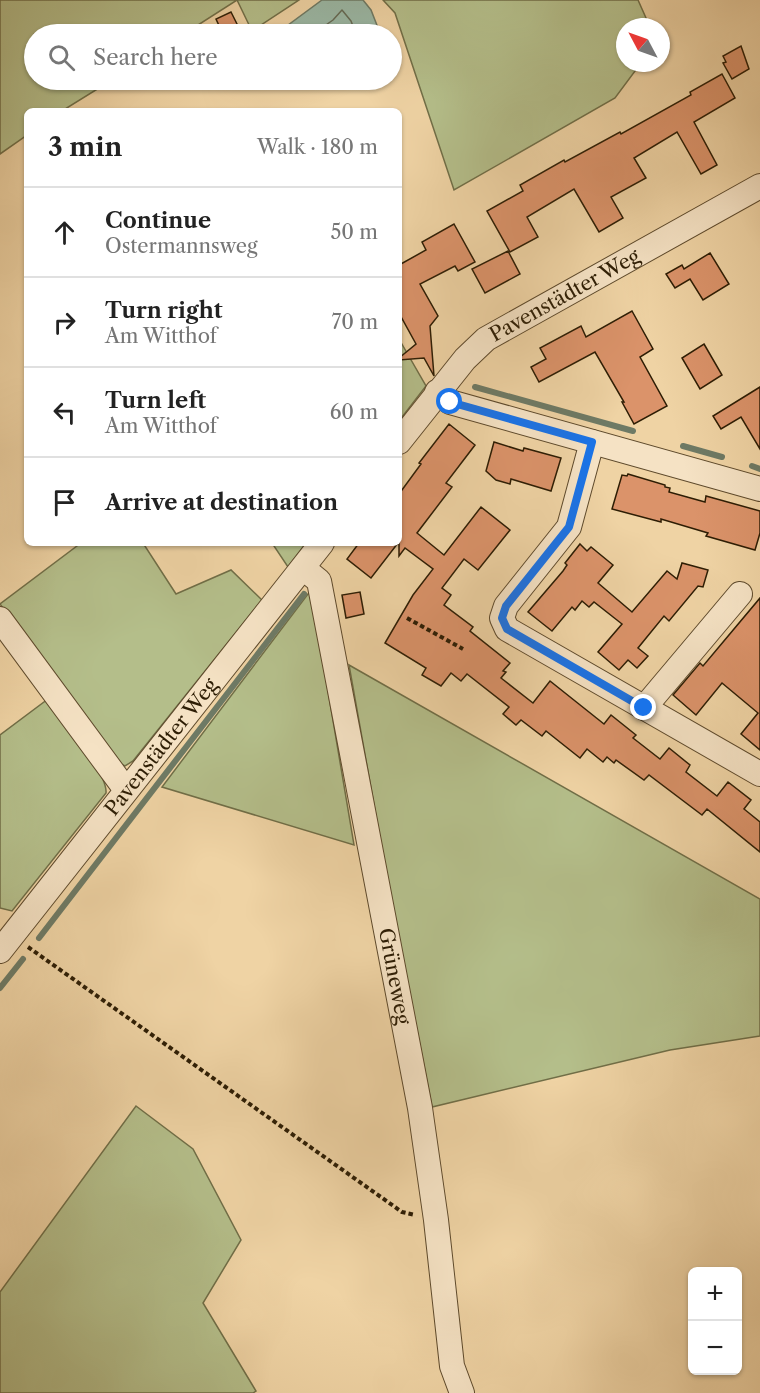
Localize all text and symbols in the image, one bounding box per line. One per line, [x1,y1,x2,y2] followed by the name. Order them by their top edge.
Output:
[616,18,670,72] north arrow
[24,24,402,90] search box
[45,41,78,74] icon: search
[93,44,218,71] text: Search here
[48,131,122,163] text: 3 min
[257,135,378,159] text: Walk · 180 m
[105,207,211,234] text: Continue
[48,216,81,249] icon: ahead
[331,220,378,244] text: 50 m
[105,234,257,258] text: Ostermannsweg
[485,243,644,347] street label: Pavenstädter Weg
[105,297,223,324] text: Turn right
[48,306,81,339] icon: right
[332,310,378,334] text: 70 m
[105,324,217,348] text: Am Witthof
[105,387,206,414] text: Turn left
[436,388,462,414] route start
[48,396,81,429] icon: left
[330,400,378,424] text: 60 m
[105,414,217,438] text: Am Witthof
[48,486,81,519] icon: arrive
[105,489,338,516] text: Arrive at destination
[100,673,223,820] street label: Pavenstädter Weg
[630,694,656,720] route end
[374,926,416,1027] street label: Grüneweg
[688,1267,742,1375] map controls
[688,1267,742,1321] button: +
[688,1321,742,1375] button: −

